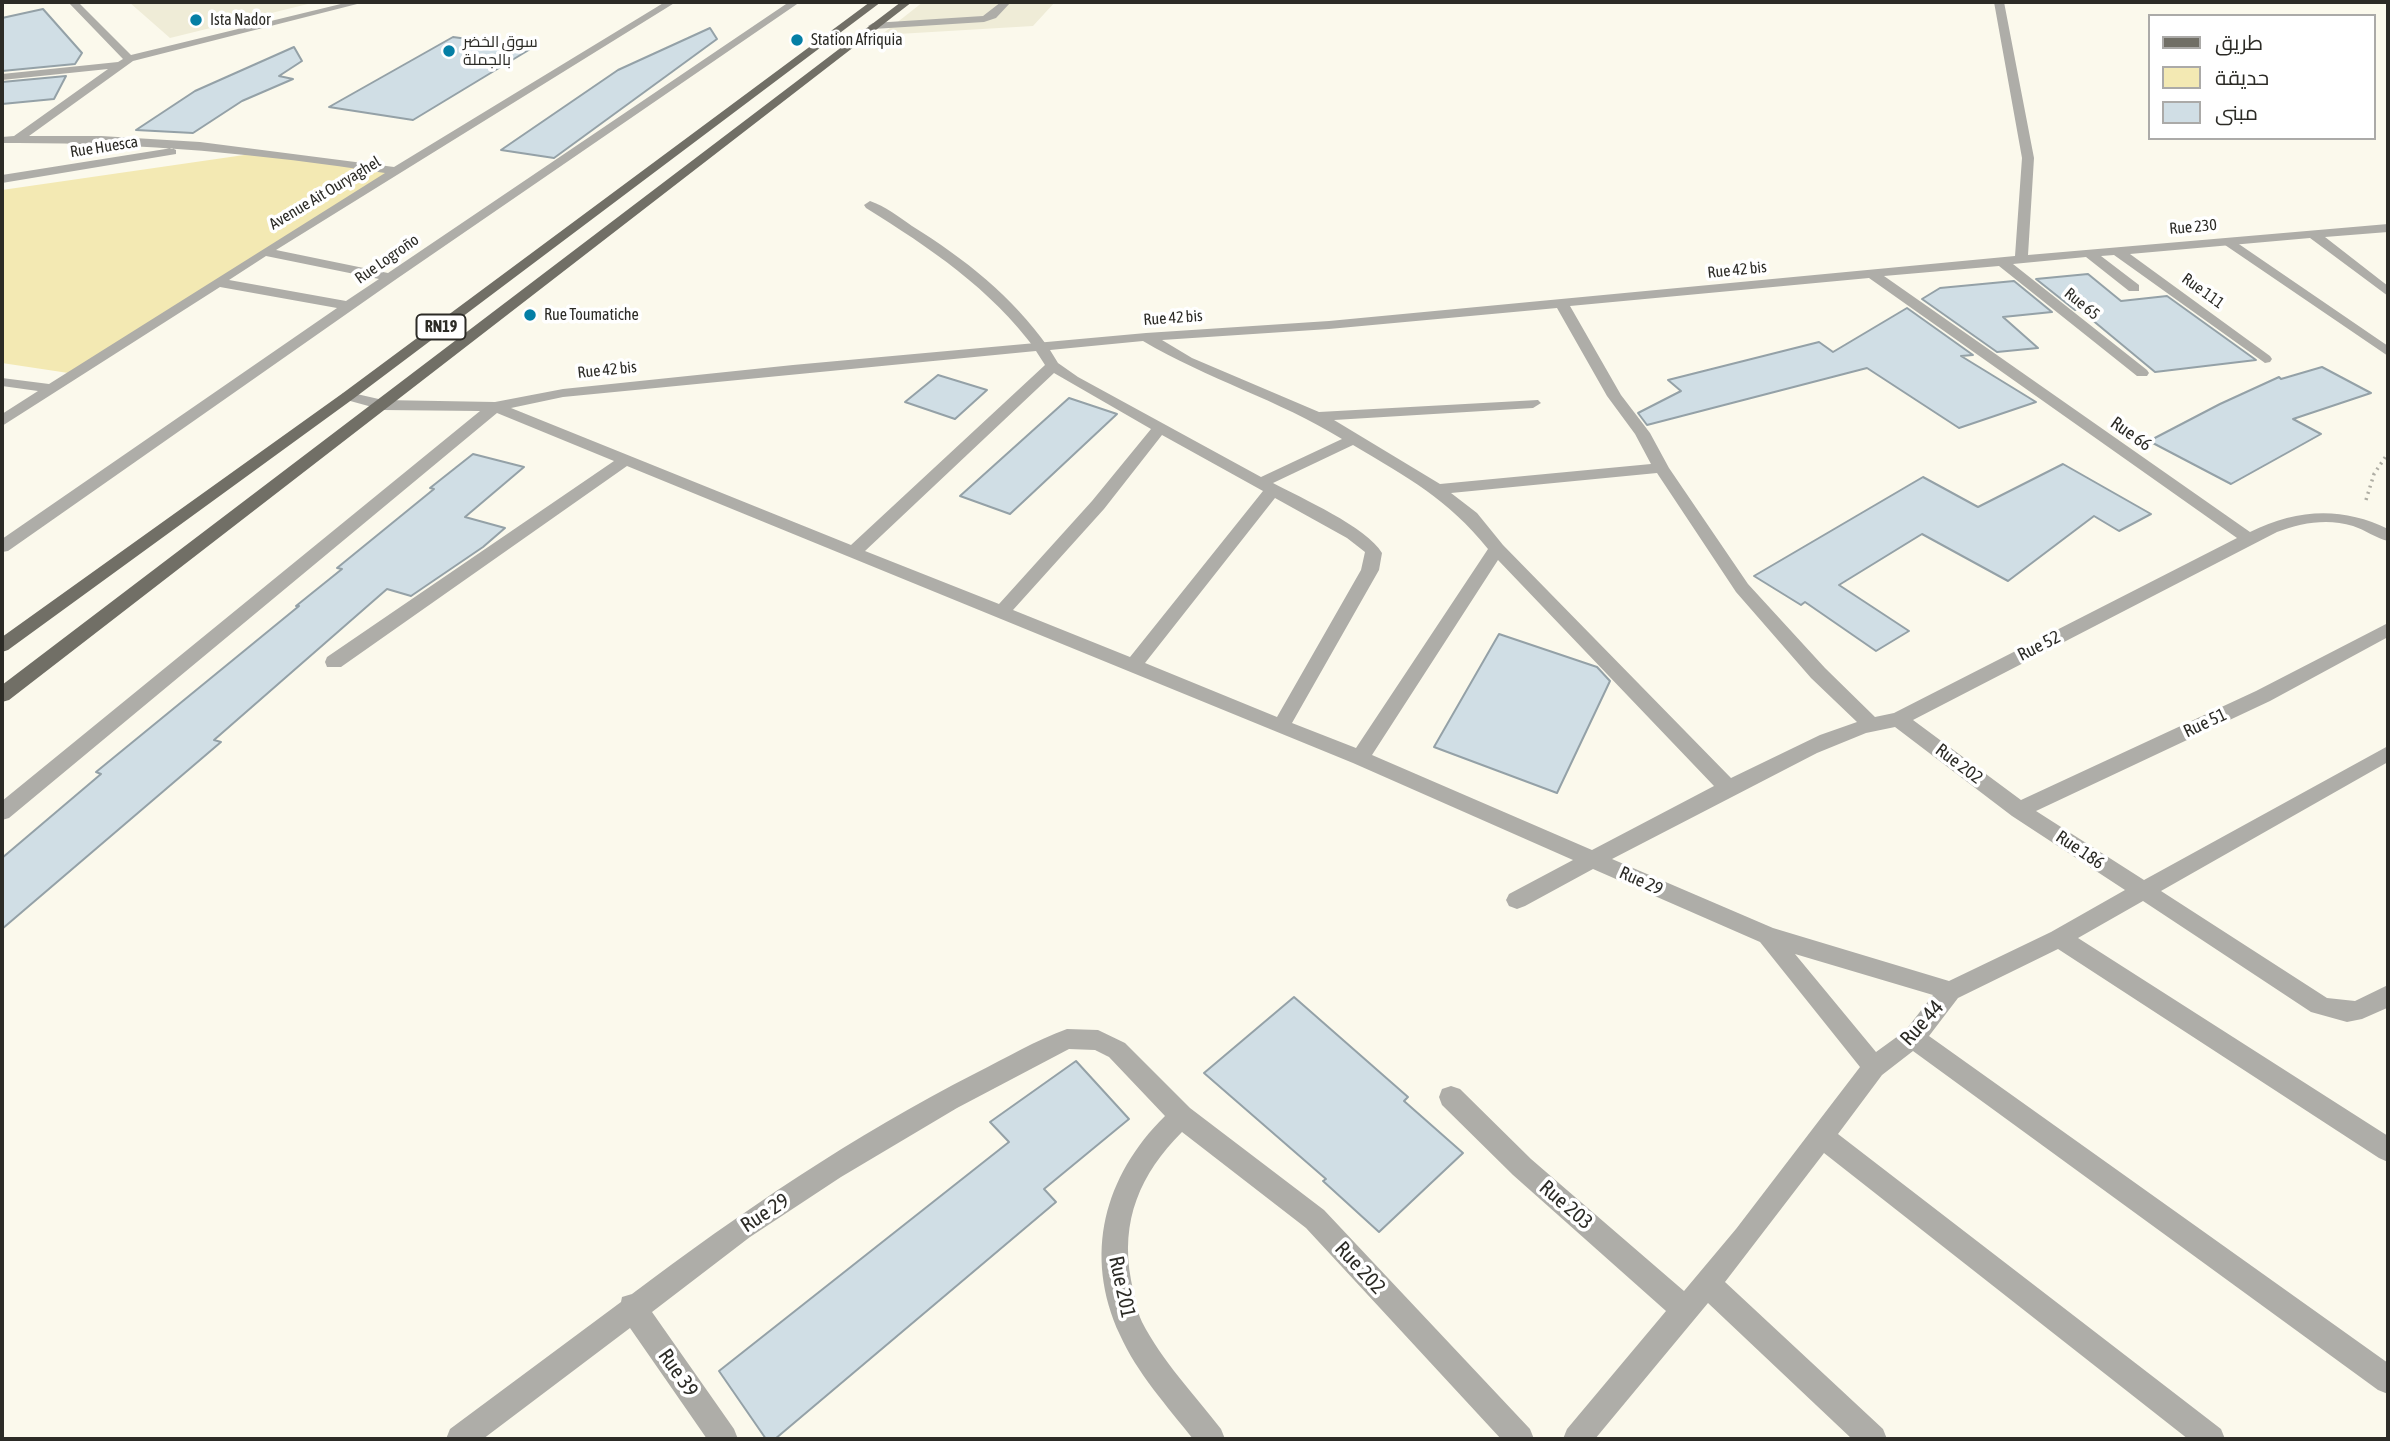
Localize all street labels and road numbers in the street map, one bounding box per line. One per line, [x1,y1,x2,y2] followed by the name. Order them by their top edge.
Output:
[69,132,139,162] street label: Rue Huesca
[266,152,384,234] street label: Avenue Ait Ouryaghel
[2168,215,2218,239] street label: Rue 230
[351,230,423,288] street label: Rue Logroño
[1706,257,1768,283] street label: Rue 42 bis
[2178,269,2228,313] street label: Rue 111
[2060,284,2104,324] street label: Rue 65
[1143,306,1203,330] street label: Rue 42 bis
[416,314,466,340] road number: RN19
[576,357,638,383] street label: Rue 42 bis
[2106,412,2156,456] street label: Rue 66
[2014,626,2064,666] street label: Rue 52
[2180,704,2230,742] street label: Rue 51
[1931,739,1987,789] street label: Rue 202
[2052,826,2108,874] street label: Rue 186
[1616,862,1666,900] street label: Rue 29
[1895,995,1949,1051] street label: Rue 44
[1534,1175,1598,1235] street label: Rue 203
[736,1188,794,1238] street label: Rue 29
[1329,1236,1391,1300] street label: Rue 202
[1103,1254,1141,1320] street label: Rue 201
[653,1344,703,1402] street label: Rue 39

